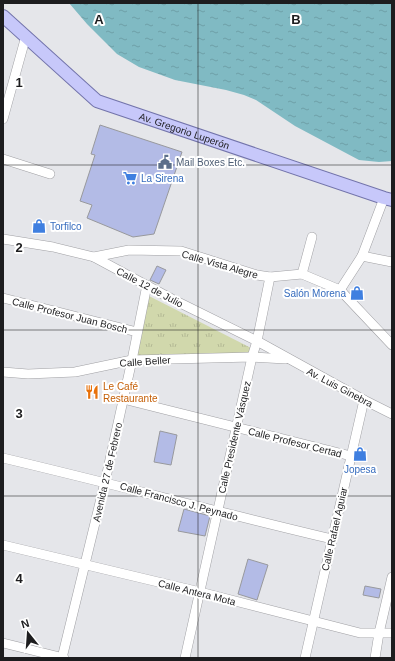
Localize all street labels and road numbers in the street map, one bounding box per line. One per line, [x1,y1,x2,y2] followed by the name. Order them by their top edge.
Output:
[138,111,231,151] street label: Av. Gregorio Luperón
[180,248,260,281] street label: Calle Vista Alegre
[115,265,185,310] street label: Calle 12 de Julio
[11,296,129,335] street label: Calle Profesor Juan Bosch
[119,354,172,369] street label: Calle Beller
[305,365,375,410] street label: Av. Luis Ginebra
[216,380,253,494] street label: Calle Presidente Vásquez
[91,421,124,523] street label: Avenida 27 de Febrero
[247,426,343,459] street label: Calle Profesor Certad
[119,480,240,523] street label: Calle Francisco J. Peynado
[319,486,350,572] street label: Calle Rafael Aguiar
[157,578,237,608] street label: Calle Antera Mota

